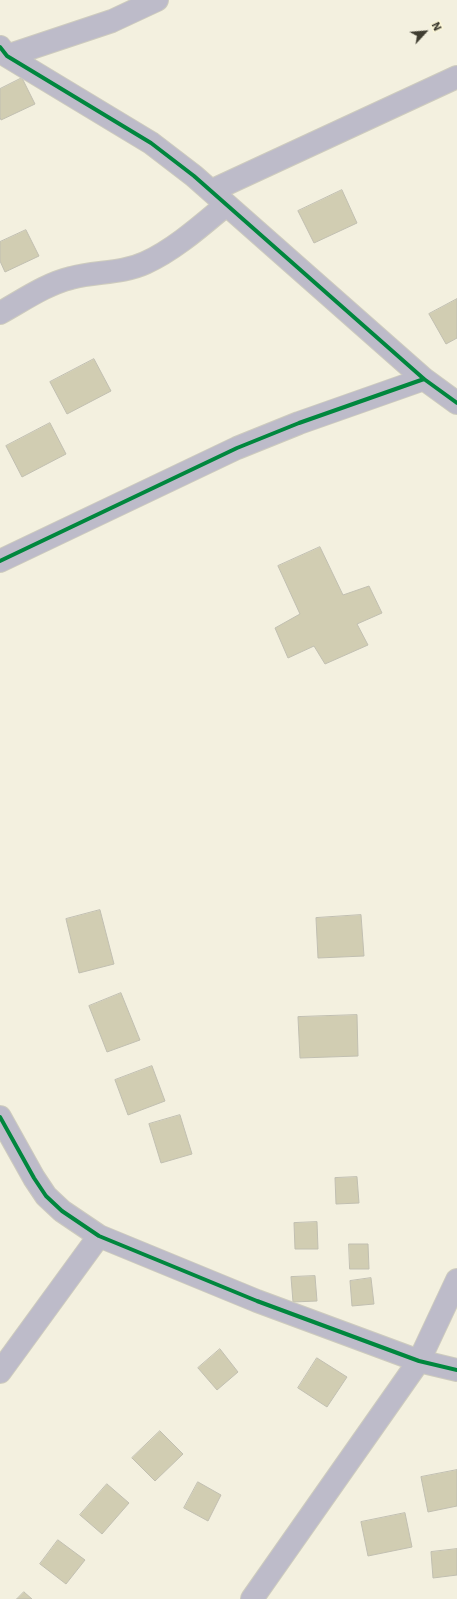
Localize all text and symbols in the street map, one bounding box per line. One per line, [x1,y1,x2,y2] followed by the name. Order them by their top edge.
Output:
[405,12,445,52] north arrow
[429,20,444,33] text: N

